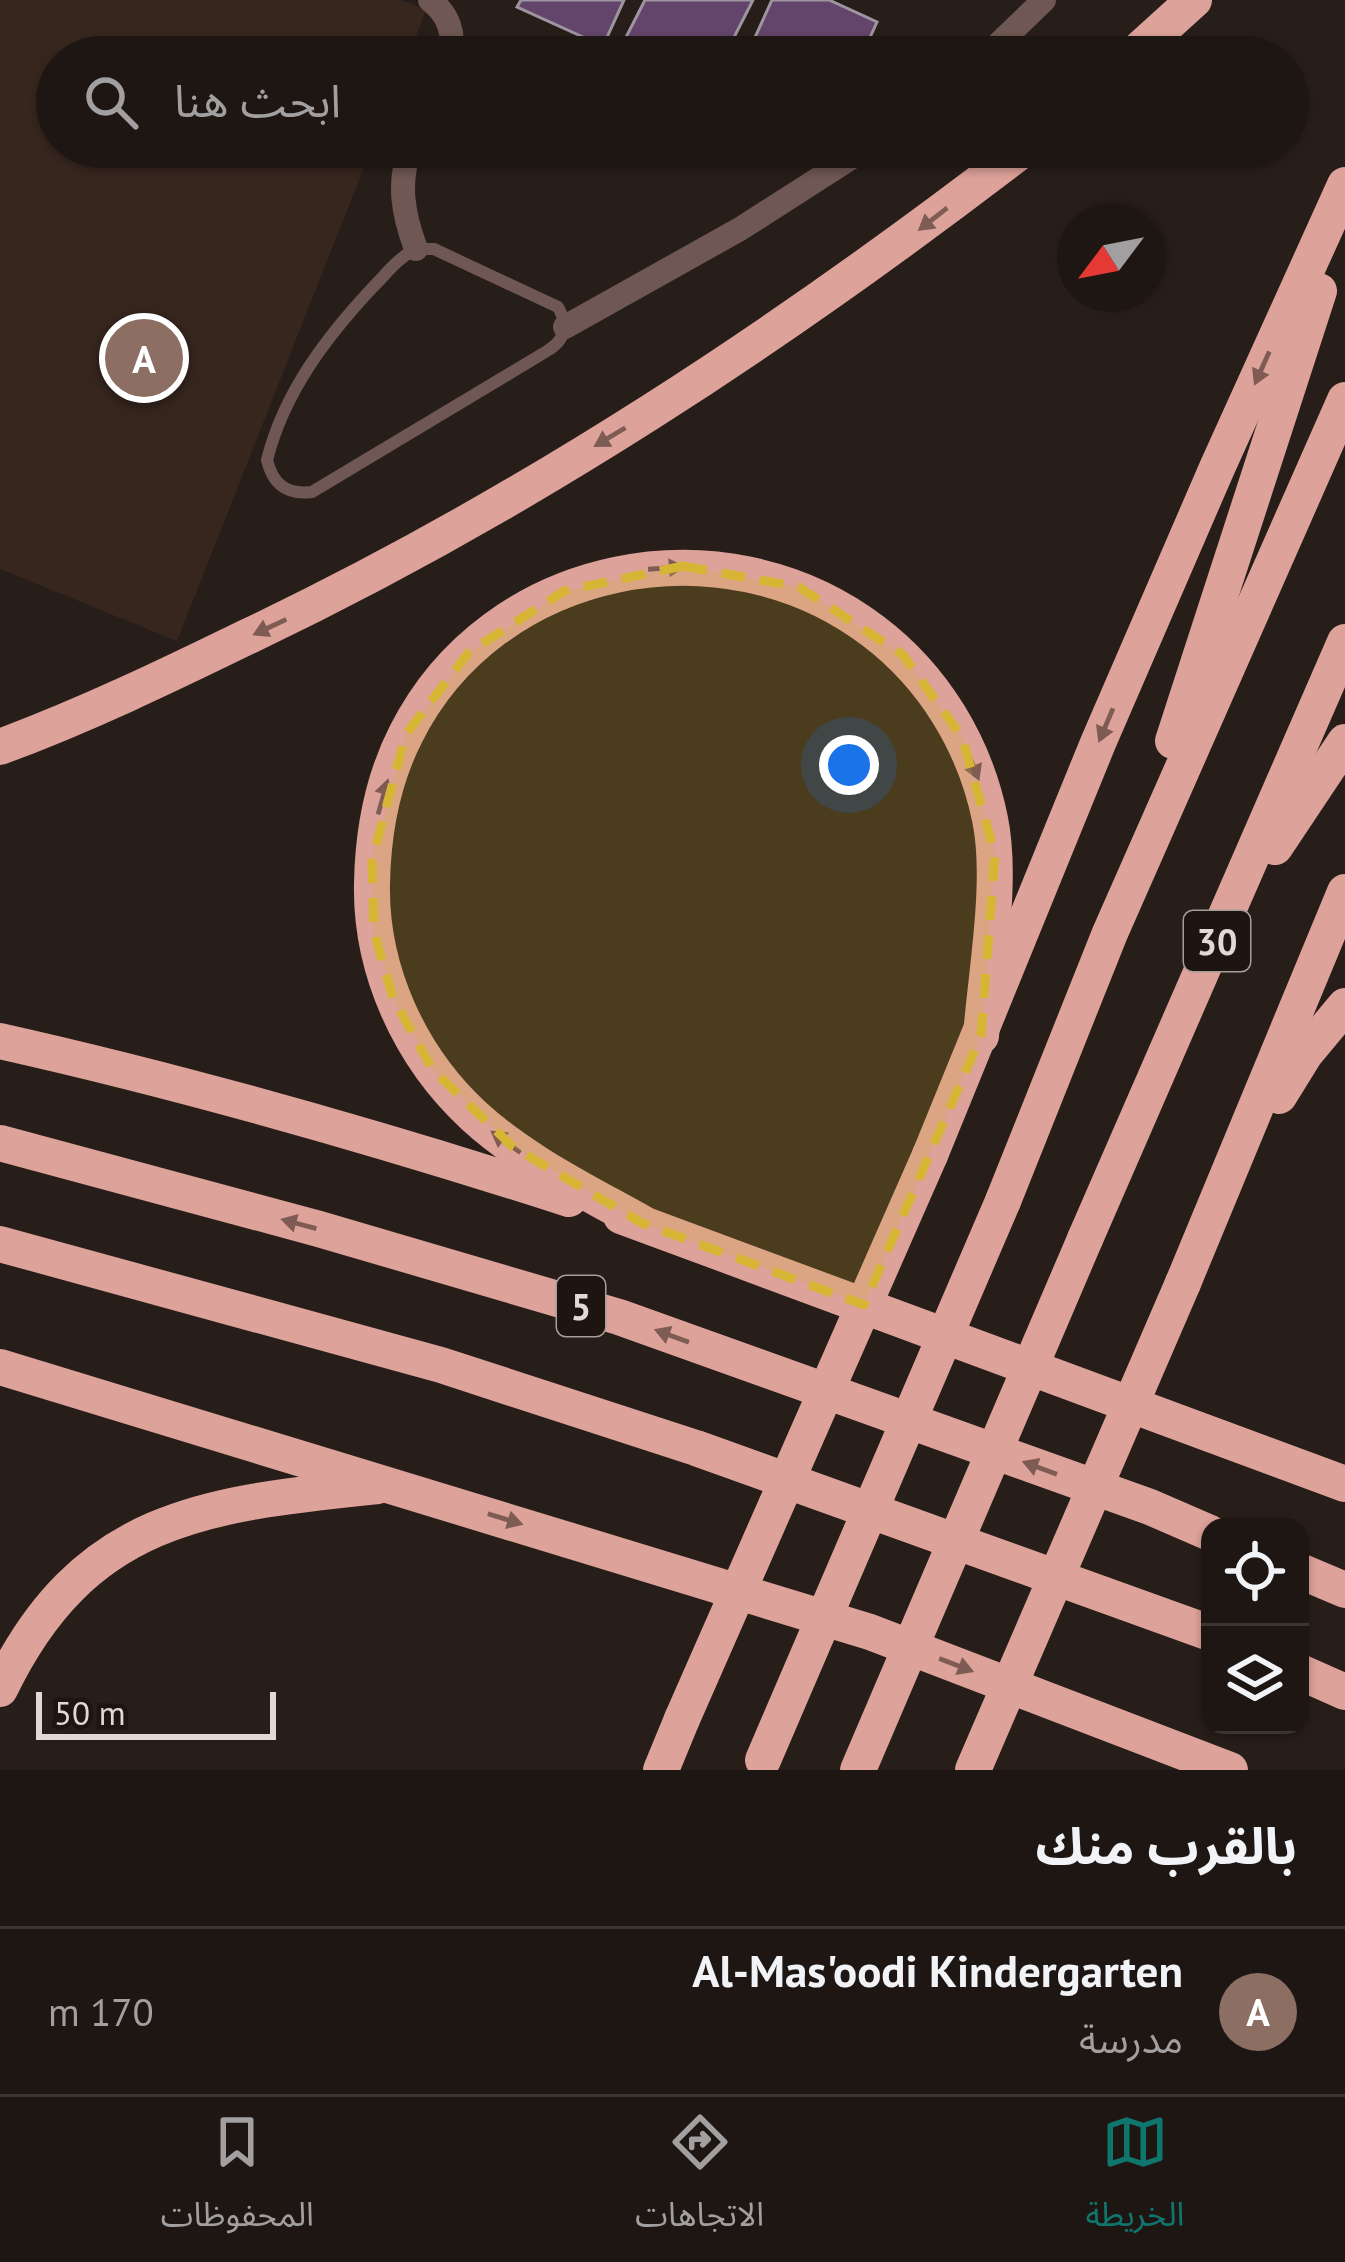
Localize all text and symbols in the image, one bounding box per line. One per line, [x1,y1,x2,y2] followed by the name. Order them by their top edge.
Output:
[36,36,1309,168] search box
[78,69,144,135] icon: search
[174,71,341,129] text: ابحث هنا
[1057,204,1165,312] north arrow
[918,206,949,230] one-way arrow
[105,313,183,403] pin: A
[1252,351,1272,386] one-way arrow
[593,426,627,447] one-way arrow
[648,558,685,577] one-way arrow
[252,617,287,637] one-way arrow
[1096,708,1115,744] one-way arrow
[819,735,879,795] your location
[963,746,982,782] one-way arrow
[374,779,393,816] one-way arrow
[1184,911,1250,971] road number: 30
[490,1130,522,1154] one-way arrow
[280,1213,317,1232] one-way arrow
[557,1276,605,1336] road number: 5
[654,1326,690,1344] one-way arrow
[1021,1458,1057,1476] one-way arrow
[487,1510,524,1529] one-way arrow
[1201,1518,1309,1734] map controls
[1201,1518,1309,1626] button: locate
[1201,1626,1309,1734] button: layers
[939,1657,975,1676] one-way arrow
[36,1686,276,1739] scale bar
[54,1691,126,1734] text: 50 m
[1035,1812,1297,1878] text: بالقرب منك
[692,1941,1183,1999] text: Al-Mas'oodi Kindergarten
[48,1986,154,2037] text: 170 m
[1246,1986,1270,2037] text: A
[1079,2013,1183,2064] text: مدرسة
[161,2109,314,2250] tab: المحفوظات
[635,2109,764,2250] tab: الاتجاهات
[1085,2109,1184,2250] tab: الخريطة

